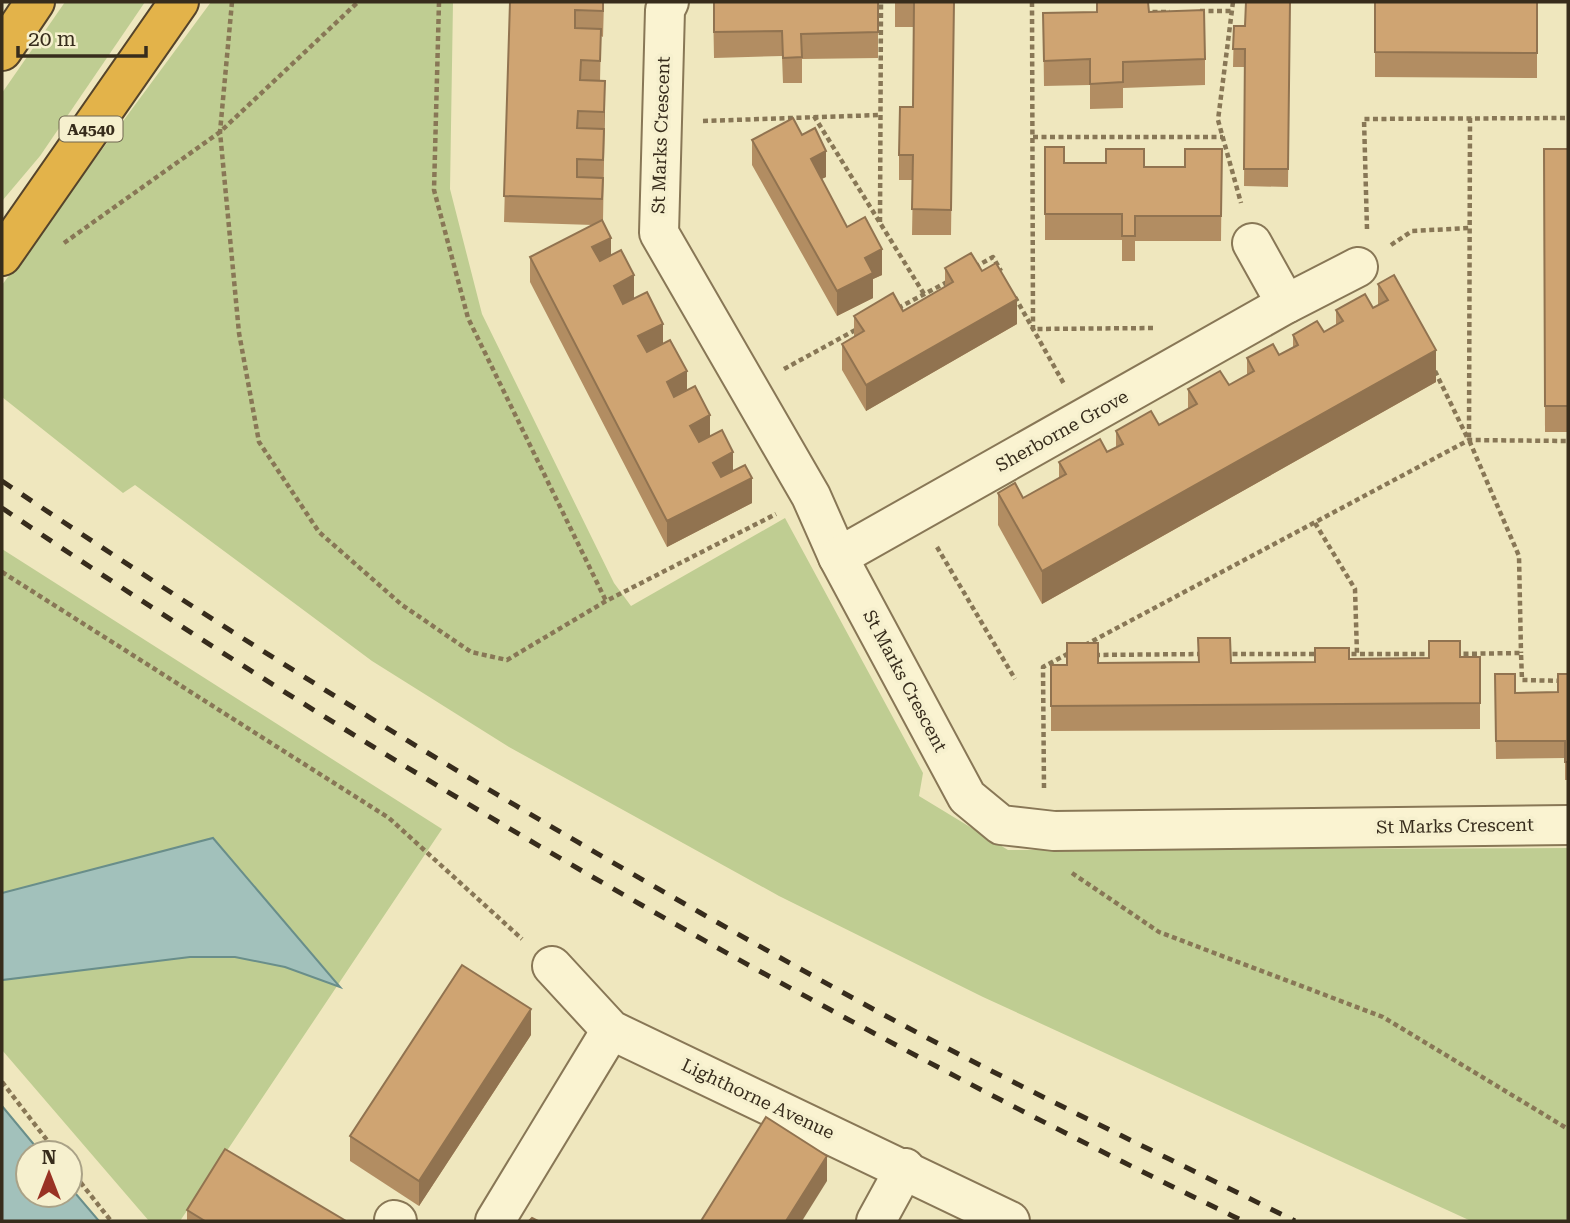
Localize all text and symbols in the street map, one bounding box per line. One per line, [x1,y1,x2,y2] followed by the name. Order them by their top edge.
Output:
[18,14,145,58] scale bar
[28,27,76,51] text: 20 m
[647,56,674,214] street label: St Marks Crescent
[60,116,122,141] road number: A4540
[992,385,1132,476] street label: Sherborne Grove
[859,606,952,756] street label: St Marks Crescent
[1376,814,1534,837] street label: St Marks Crescent
[679,1054,838,1143] street label: Lighthorne Avenue
[14,1139,84,1209] north arrow
[42,1146,57,1169] text: N

